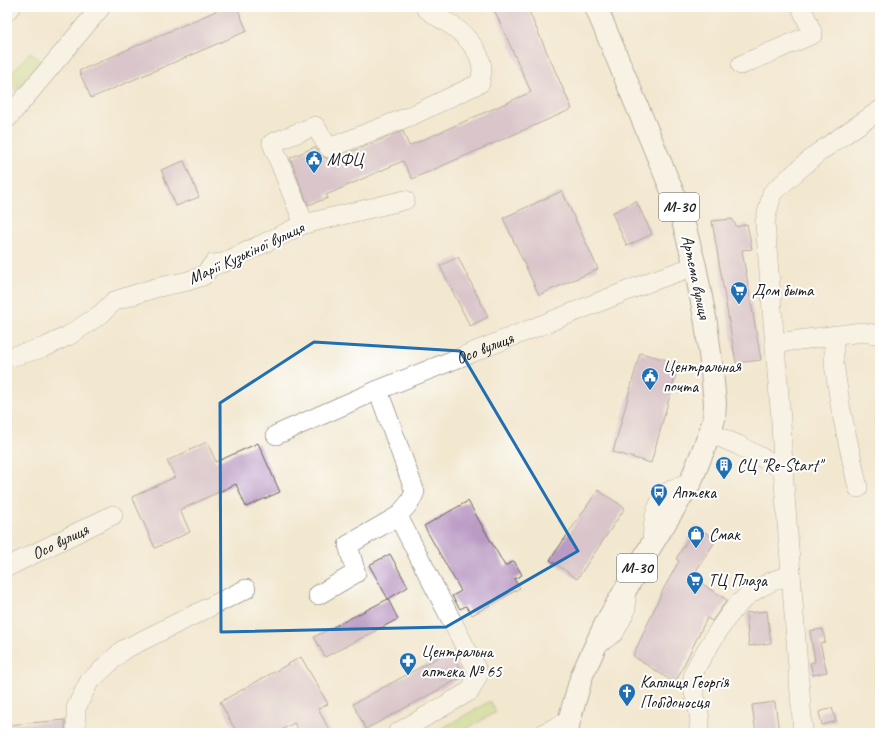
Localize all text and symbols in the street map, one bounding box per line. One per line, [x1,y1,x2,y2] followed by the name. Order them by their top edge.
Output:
[304,149,324,174] public building icon: МФЦ
[327,149,365,170] place label: МФЦ
[659,193,699,221] road number: М-30
[185,217,309,290] street label: Марії Кузькіної вулиця
[677,233,715,322] street label: Артема вулиця
[729,280,749,305] supermarket icon: Дом быта
[752,280,815,301] place label: Дом быта
[453,326,517,369] street label: Осо вулиця
[663,356,742,397] place label: Центральная почта
[640,366,660,391] public building icon: Центральная почта
[714,455,734,480] building icon: СЦ "Re-Start"
[737,455,826,476] place label: СЦ "Re-Start"
[649,482,669,507] bus stop icon: Аптека
[672,482,717,503] place label: Аптека
[28,518,92,564] street label: Осо вулиця
[686,524,706,549] shop icon: Смак
[709,524,741,545] place label: Смак
[617,554,657,582] road number: М-30
[685,570,705,595] supermarket icon: ТЦ Плаза
[708,570,768,592] place label: ТЦ Плаза
[421,641,503,682] place label: Центральна аптека № 65
[398,651,418,676] pharmacy icon: Центральна аптека № 65
[640,672,730,713] place label: Каплиця Георгія Побідоносця
[617,682,637,707] church icon: Каплиця Георгія Побідоносця

